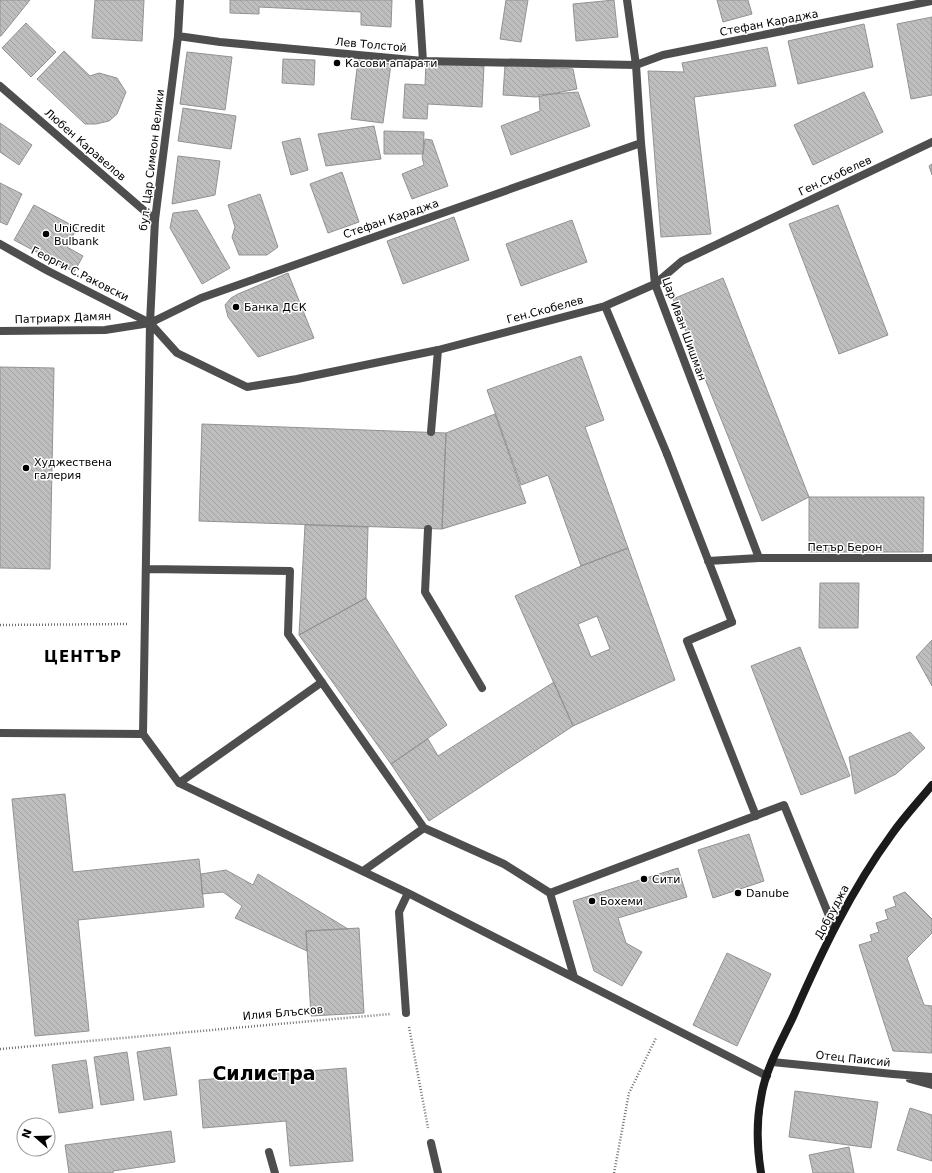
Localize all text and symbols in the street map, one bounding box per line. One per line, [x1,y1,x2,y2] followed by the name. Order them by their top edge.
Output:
[719,7,819,39] street label: Стефан Караджа
[335,35,407,55] street label: Лев Толстой
[345,57,437,70] place label: Касови апарати
[332,58,342,68] marker: Касови апарати
[137,88,167,232] street label: бул. Цар Симеон Велики
[42,106,128,184] street label: Любен Каравелов
[796,153,874,199] street label: Ген.Скобелев
[341,197,441,241] street label: Стефан Караджа
[54,222,106,248] place label: UniCredit Bulbank
[41,229,51,239] marker: UniCredit Bulbank
[29,244,131,304] street label: Георги С.Раковски
[659,276,709,382] street label: Цар Иван Шишман
[505,293,585,327] street label: Ген.Скобелев
[244,301,307,314] place label: Банка ДСК
[231,302,241,312] marker: Банка ДСК
[14,310,112,326] street label: Патриарх Дамян
[34,456,112,482] place label: Худжествена галерия
[21,463,31,473] marker: Худжествена галерия
[808,541,882,554] street label: Петър Берон
[44,648,122,666] district label: ЦЕНТЪР
[652,873,680,886] place label: Сити
[639,874,649,884] marker: Сити
[812,883,852,941] street label: Добруджа
[746,887,789,900] place label: Danube
[733,888,743,898] marker: Danube
[600,895,643,908] place label: Бохеми
[587,896,597,906] marker: Бохеми
[242,1003,324,1023] street label: Илия Блъсков
[815,1049,891,1069] street label: Отец Паисий
[212,1062,316,1084] district label: Силистра
[16,1117,56,1157] north arrow
[19,1127,35,1140] text: N

